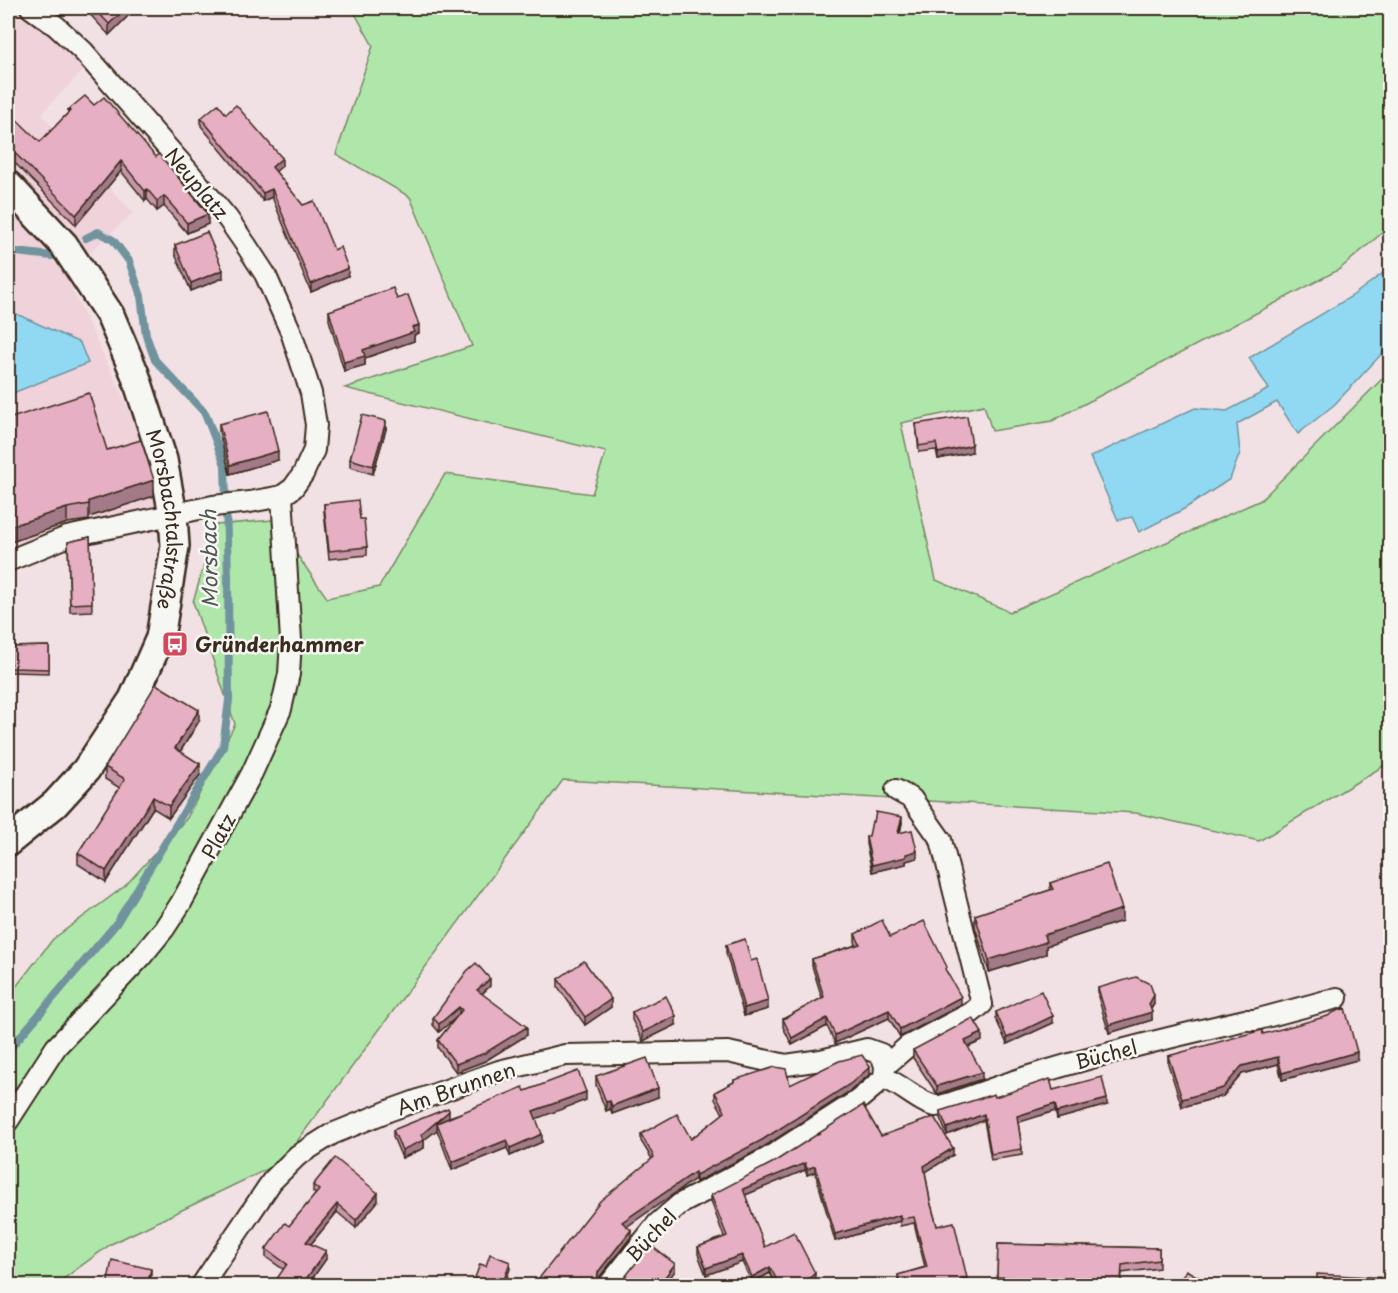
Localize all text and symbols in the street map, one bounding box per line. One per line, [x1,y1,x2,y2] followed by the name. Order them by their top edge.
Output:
[158,141,236,225] street label: Neuplatz
[139,425,190,612] street label: Morsbachtalstraße
[191,509,225,609] water label: Morsbach
[160,629,190,659] bus stop icon: Gründerhammer
[195,629,365,659] place label: Gründerhammer
[193,808,243,864] street label: Platz
[1072,1031,1140,1077] street label: Büchel
[393,1054,519,1122] street label: Am Brunnen
[619,1202,683,1268] street label: Büchel

